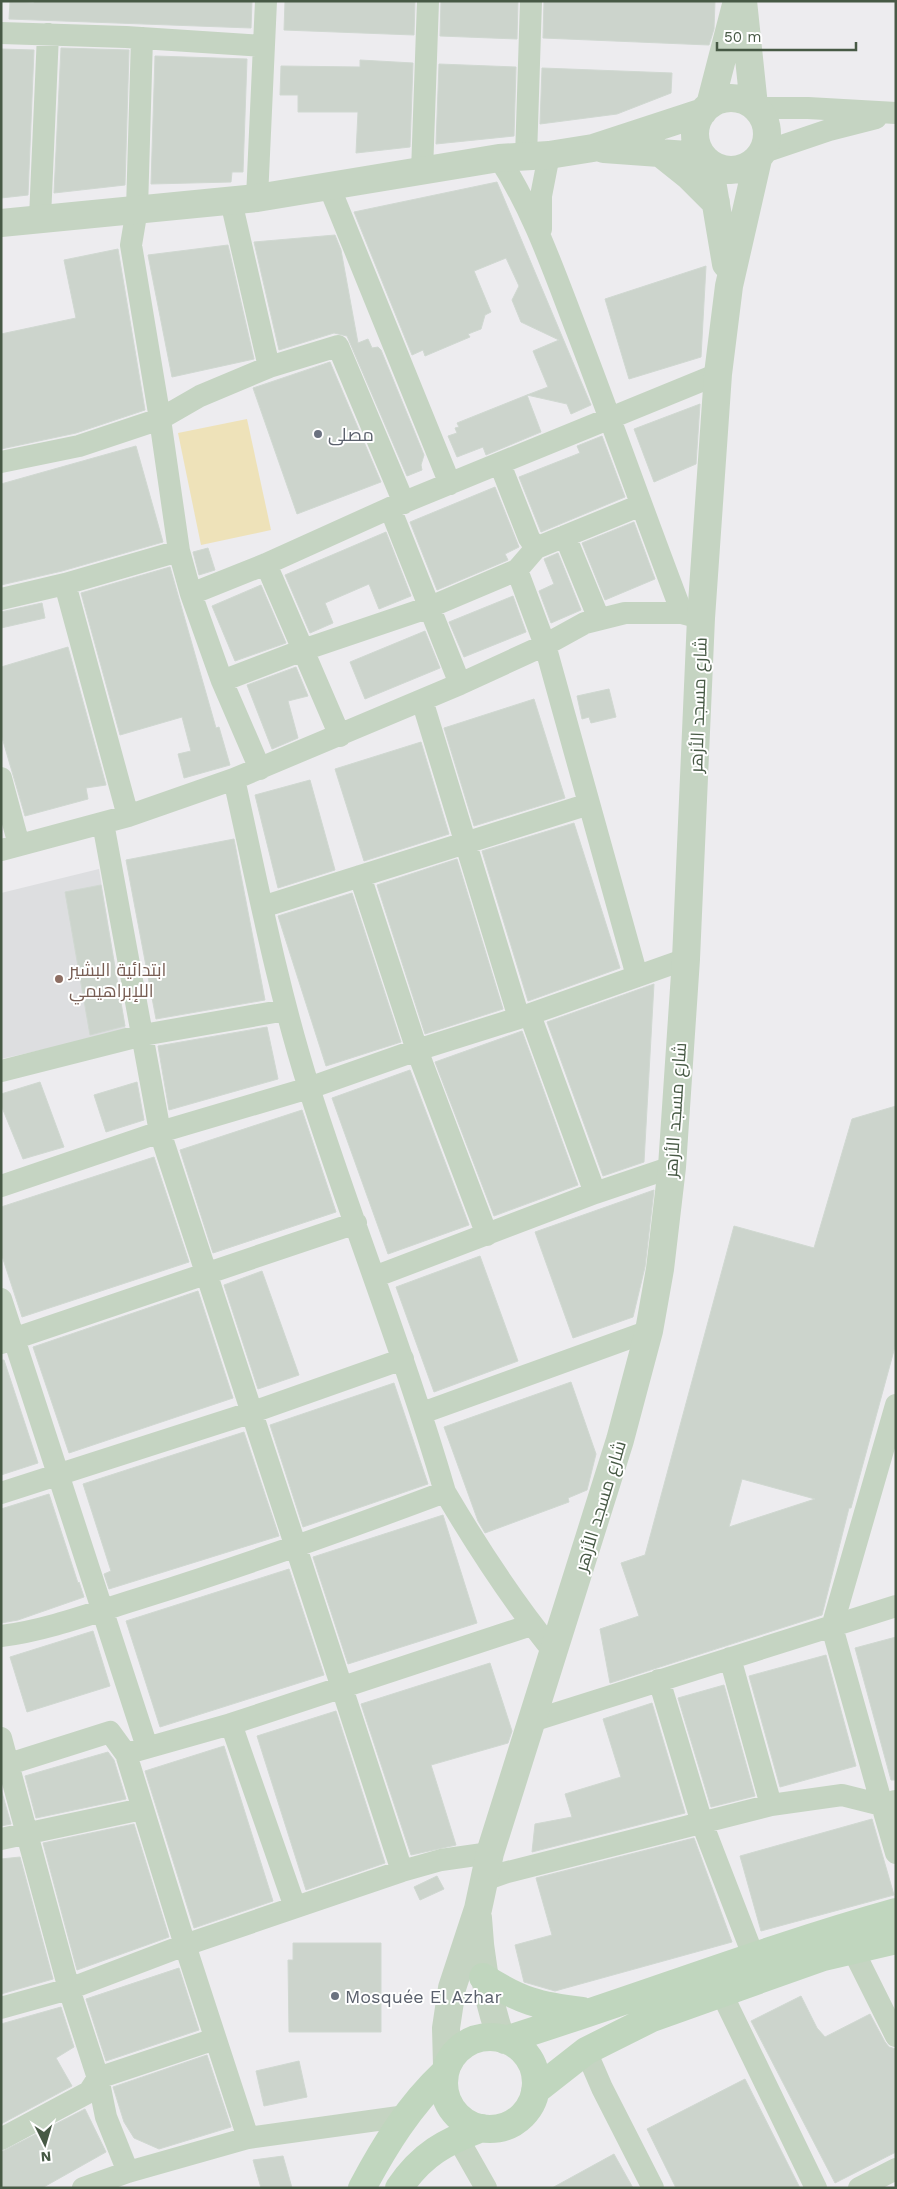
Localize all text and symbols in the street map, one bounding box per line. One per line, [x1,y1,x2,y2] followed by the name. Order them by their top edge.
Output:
[717,20,856,52] scale bar
[724,28,761,46] text: 50 m
[328,424,374,446] place label: مصلى
[312,428,324,440] marker: مصلى
[685,637,713,774] street label: شارع مسجد الأزهر
[68,959,166,1005] place label: ابتدائية البشير اللإبراهيمي
[53,973,65,985] marker: ابتدائية البشير اللإبراهيمي
[660,1042,692,1179] street label: شارع مسجد الأزهر
[570,1438,632,1575] street label: شارع مسجد الأزهر
[345,1986,502,2007] place label: Mosquée El Azhar
[329,1990,341,2002] marker: Mosquée El Azhar
[20,2119,70,2169] north arrow
[40,2149,52,2165] text: N

